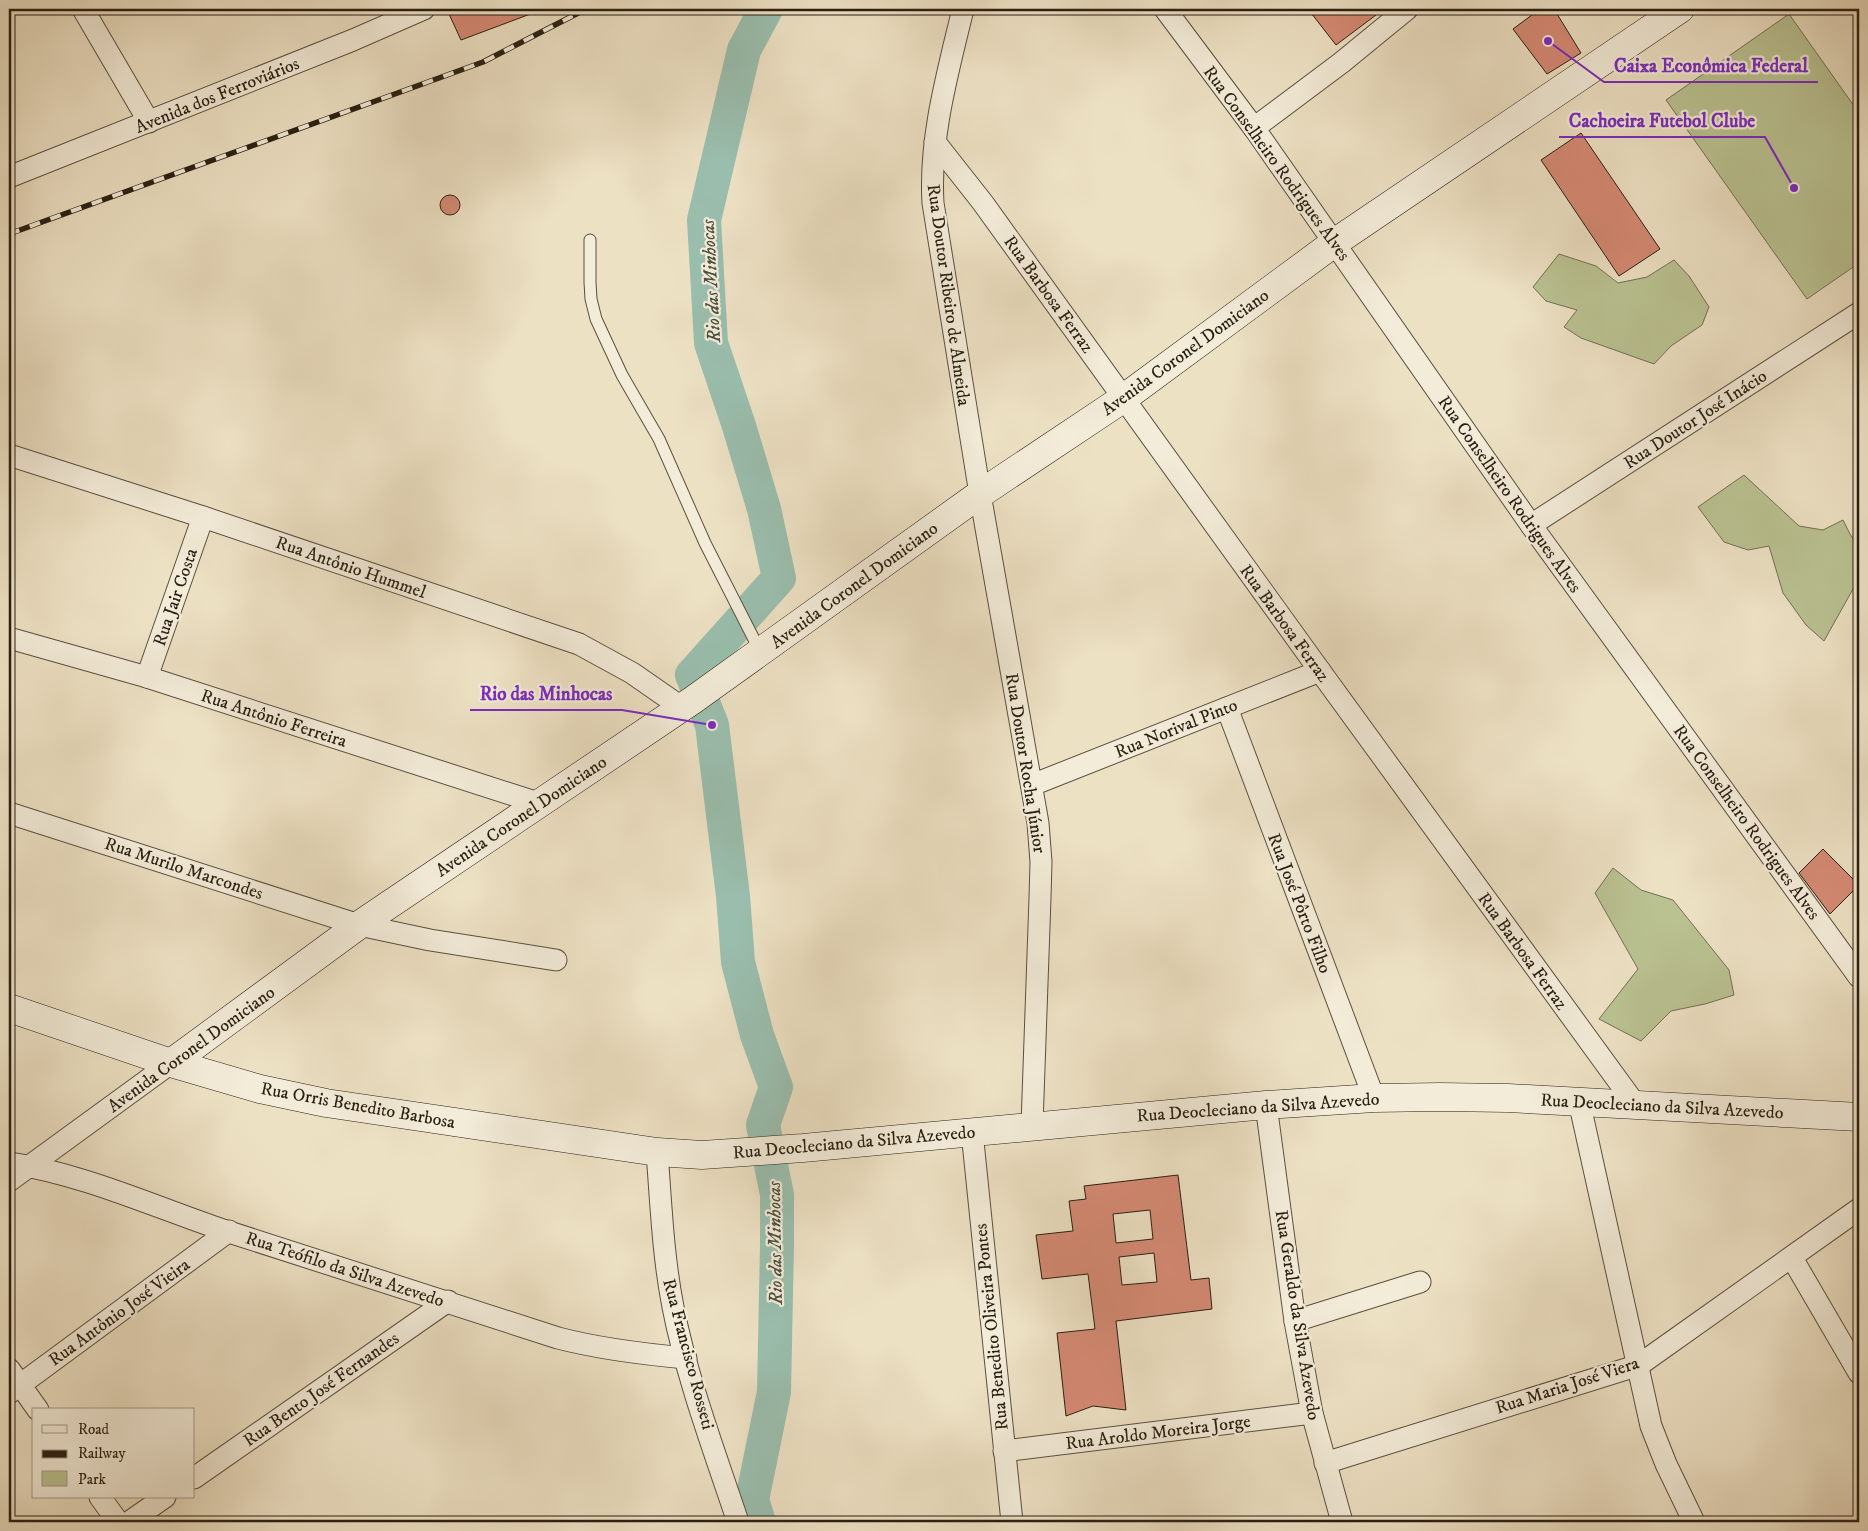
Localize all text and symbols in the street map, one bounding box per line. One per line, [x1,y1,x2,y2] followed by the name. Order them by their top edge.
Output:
[1604,48,1818,82] callout: Caixa Econômica Federal
[132,53,303,139] street label: Avenida dos Ferroviários
[1614,55,1808,78] text: Caixa Econômica Federal
[1198,62,1354,265] street label: Rua Conselheiro Rodrigues Alves
[1559,103,1765,137] callout: Cachoeira Futebol Clube
[1569,110,1755,133] text: Cachoeira Futebol Clube
[922,183,975,408] street label: Rua Doutor Ribeiro de Almeida
[697,218,726,344] water label: Rio das Minhocas
[998,232,1098,358] street label: Rua Barbosa Ferraz
[1098,285,1274,421] street label: Avenida Coronel Domiciano
[1620,365,1772,474] street label: Rua Doutor José Inácio
[1433,392,1586,597] street label: Rua Conselheiro Rodrigues Alves
[767,518,943,654] street label: Avenida Coronel Domiciano
[273,532,429,604] street label: Rua Antônio Hummel
[149,545,203,649] street label: Rua Jair Costa
[1234,561,1334,687] street label: Rua Barbosa Ferraz
[1000,671,1050,855] street label: Rua Doutor Rocha Júnior
[470,676,622,710] callout: Rio das Minhocas
[480,683,613,706] text: Rio das Minhocas
[198,685,350,753] street label: Rua Antônio Ferreira
[1112,694,1241,764] street label: Rua Norival Pinto
[1668,721,1824,924] street label: Rua Conselheiro Rodrigues Alves
[432,751,611,882] street label: Avenida Coronel Domiciano
[1262,830,1336,977] street label: Rua José Pôrto Filho
[102,833,266,905] street label: Rua Murilo Marcondes
[1472,889,1572,1015] street label: Rua Barbosa Ferraz
[104,982,280,1118] street label: Avenida Coronel Domiciano
[259,1078,457,1134] street label: Rua Orris Benedito Barbosa
[1136,1089,1380,1127] street label: Rua Deocleciano da Silva Azevedo
[1540,1090,1784,1124] street label: Rua Deocleciano da Silva Azevedo
[732,1121,977,1165] street label: Rua Deocleciano da Silva Azevedo
[763,1180,788,1306] water label: Rio das Minhocas
[1270,1208,1325,1422] street label: Rua Geraldo da Silva Azevedo
[970,1222,1014,1431] street label: Rua Benedito Oliveira Pontes
[243,1227,447,1313] street label: Rua Teófilo da Silva Azevedo
[45,1254,195,1371] street label: Rua Antônio José Vieira
[657,1276,719,1432] street label: Rua Francisco Rosseti
[239,1328,404,1452] street label: Rua Bento José Fernandes
[1493,1352,1642,1420] street label: Rua Maria José Viera
[32,1408,195,1498] legend
[1064,1411,1252,1455] street label: Rua Aroldo Moreira Jorge
[78,1420,110,1439] text: Road
[78,1444,126,1463] text: Railway
[78,1470,107,1489] text: Park

